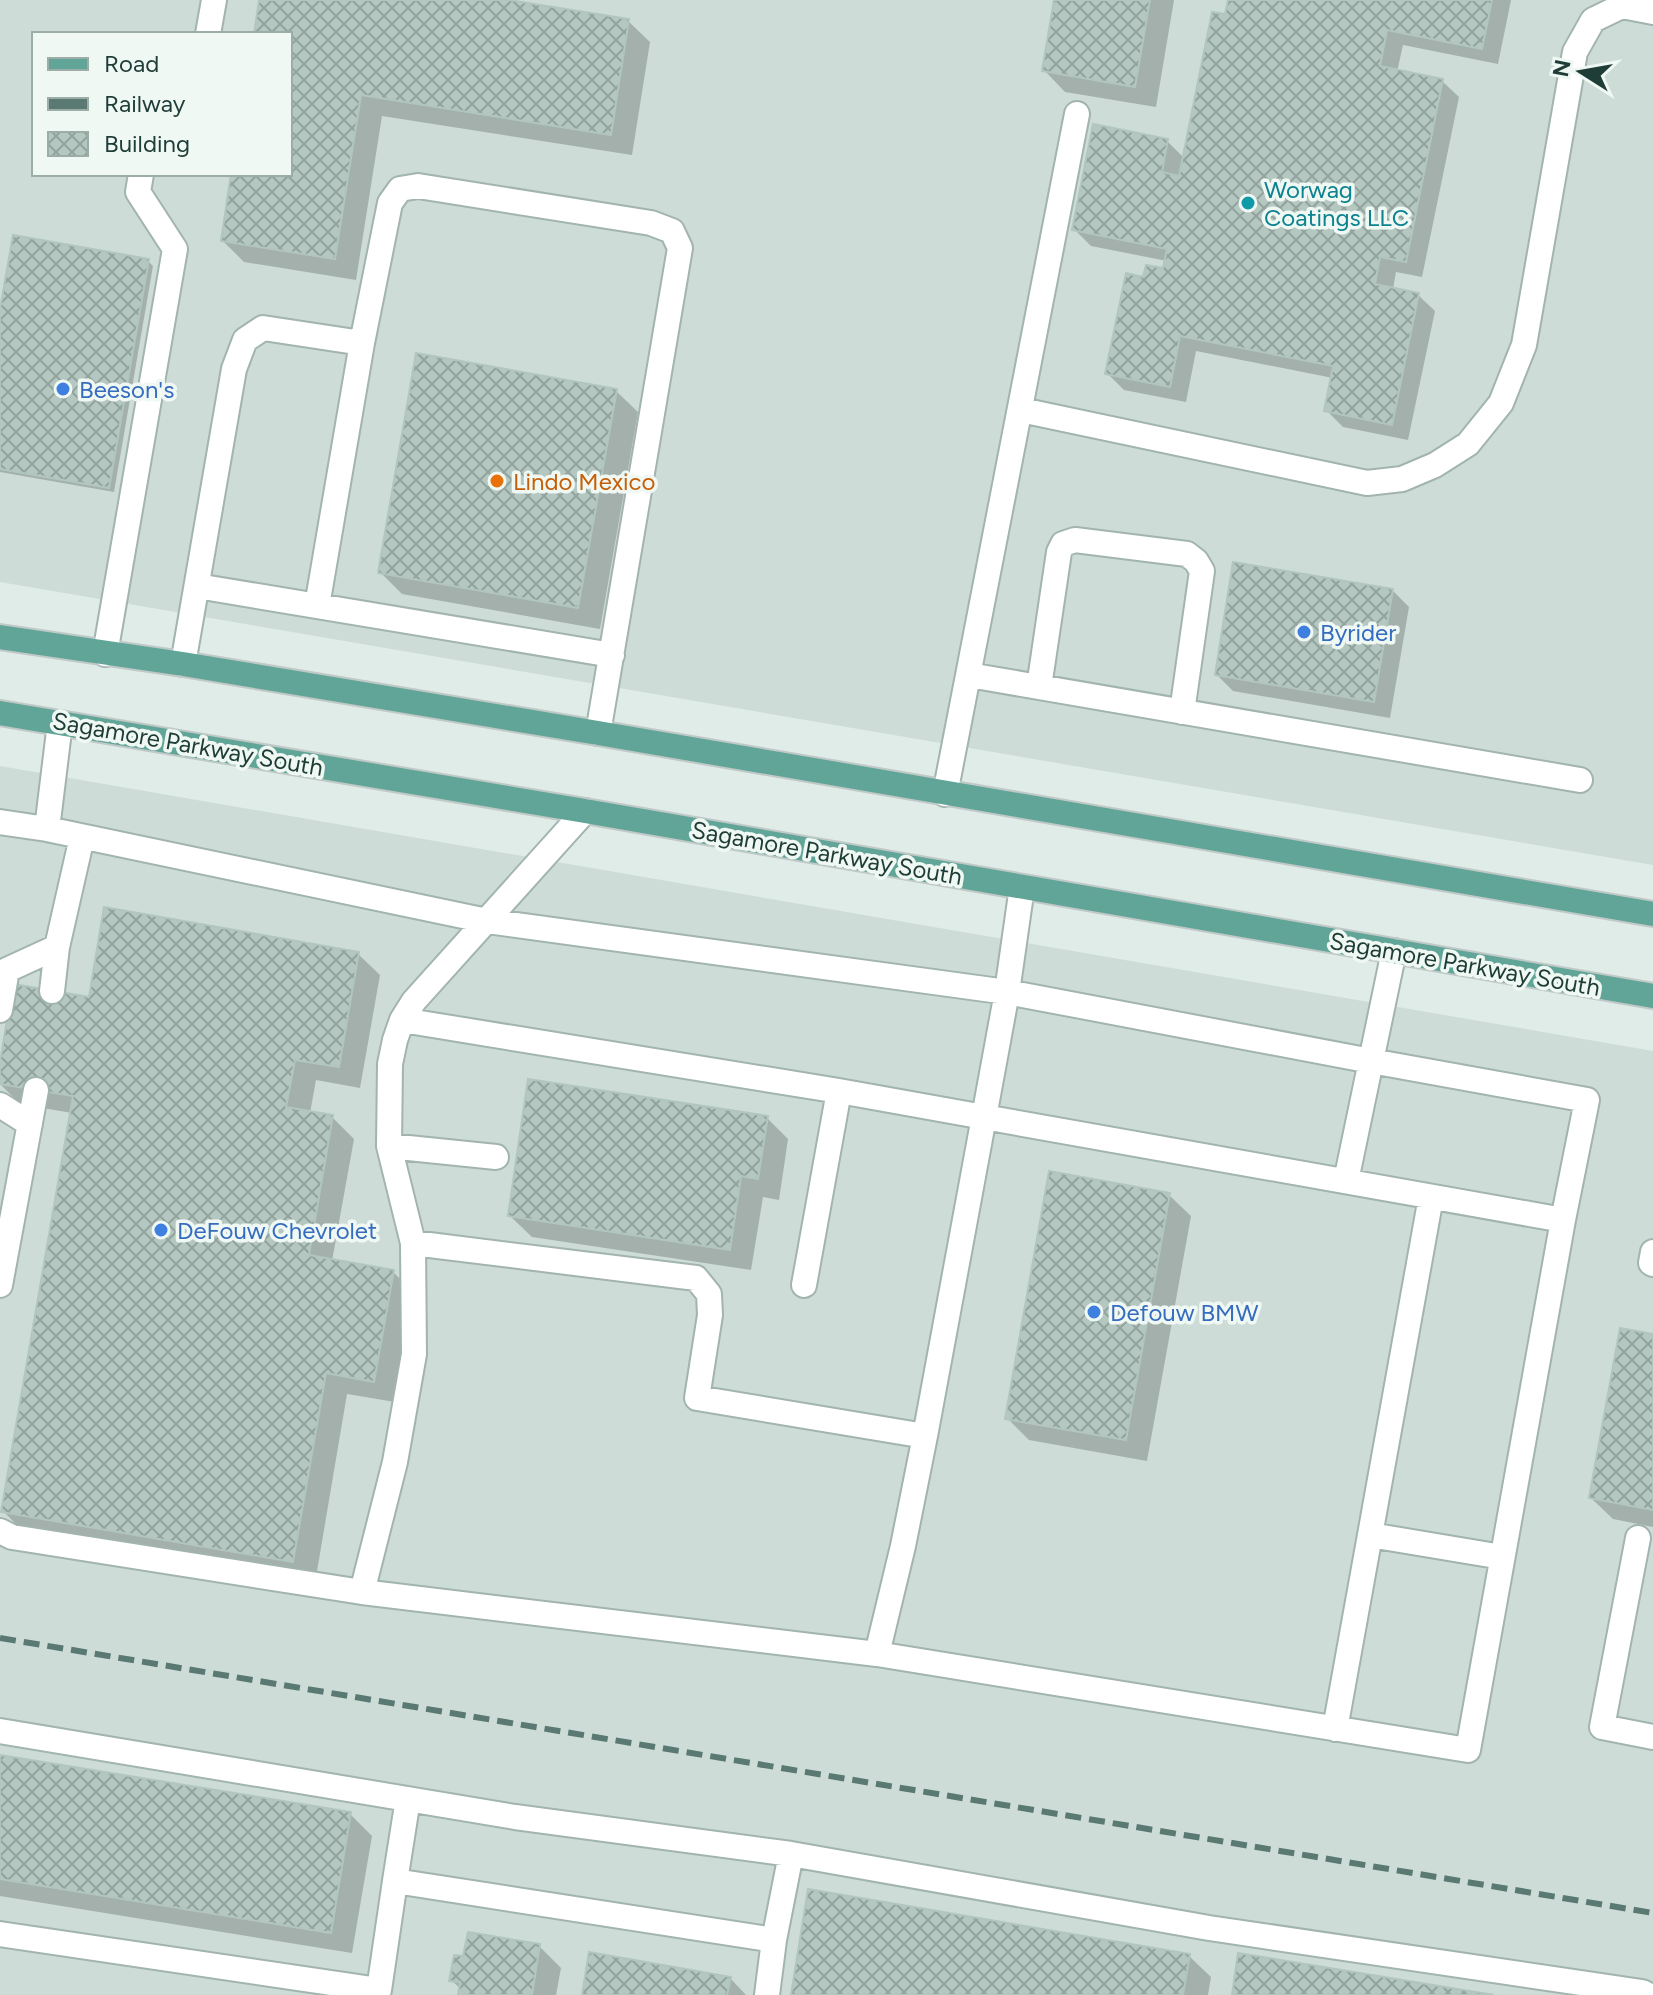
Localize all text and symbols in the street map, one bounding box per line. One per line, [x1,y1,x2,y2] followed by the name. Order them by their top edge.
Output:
[32,32,292,176] legend
[1541,32,1621,112] north arrow
[104,49,159,78] text: Road
[1547,57,1577,79] text: N
[104,89,186,118] text: Railway
[104,129,190,158] text: Building
[1264,175,1409,232] place label: Worwag Coatings LLC
[1239,194,1257,212] marker: Worwag Coatings LLC
[79,375,174,404] place label: Beeson's
[54,380,72,398] marker: Beeson's
[513,467,656,496] place label: Lindo Mexico
[488,472,506,490] marker: Lindo Mexico
[1320,618,1396,647] place label: Byrider
[1295,623,1313,641] marker: Byrider
[51,706,325,782] street label: Sagamore Parkway South
[690,815,964,891] street label: Sagamore Parkway South
[1328,926,1602,1002] street label: Sagamore Parkway South
[177,1216,377,1245] place label: DeFouw Chevrolet
[152,1221,170,1239] marker: DeFouw Chevrolet
[1110,1298,1258,1327] place label: Defouw BMW
[1085,1303,1103,1321] marker: Defouw BMW

